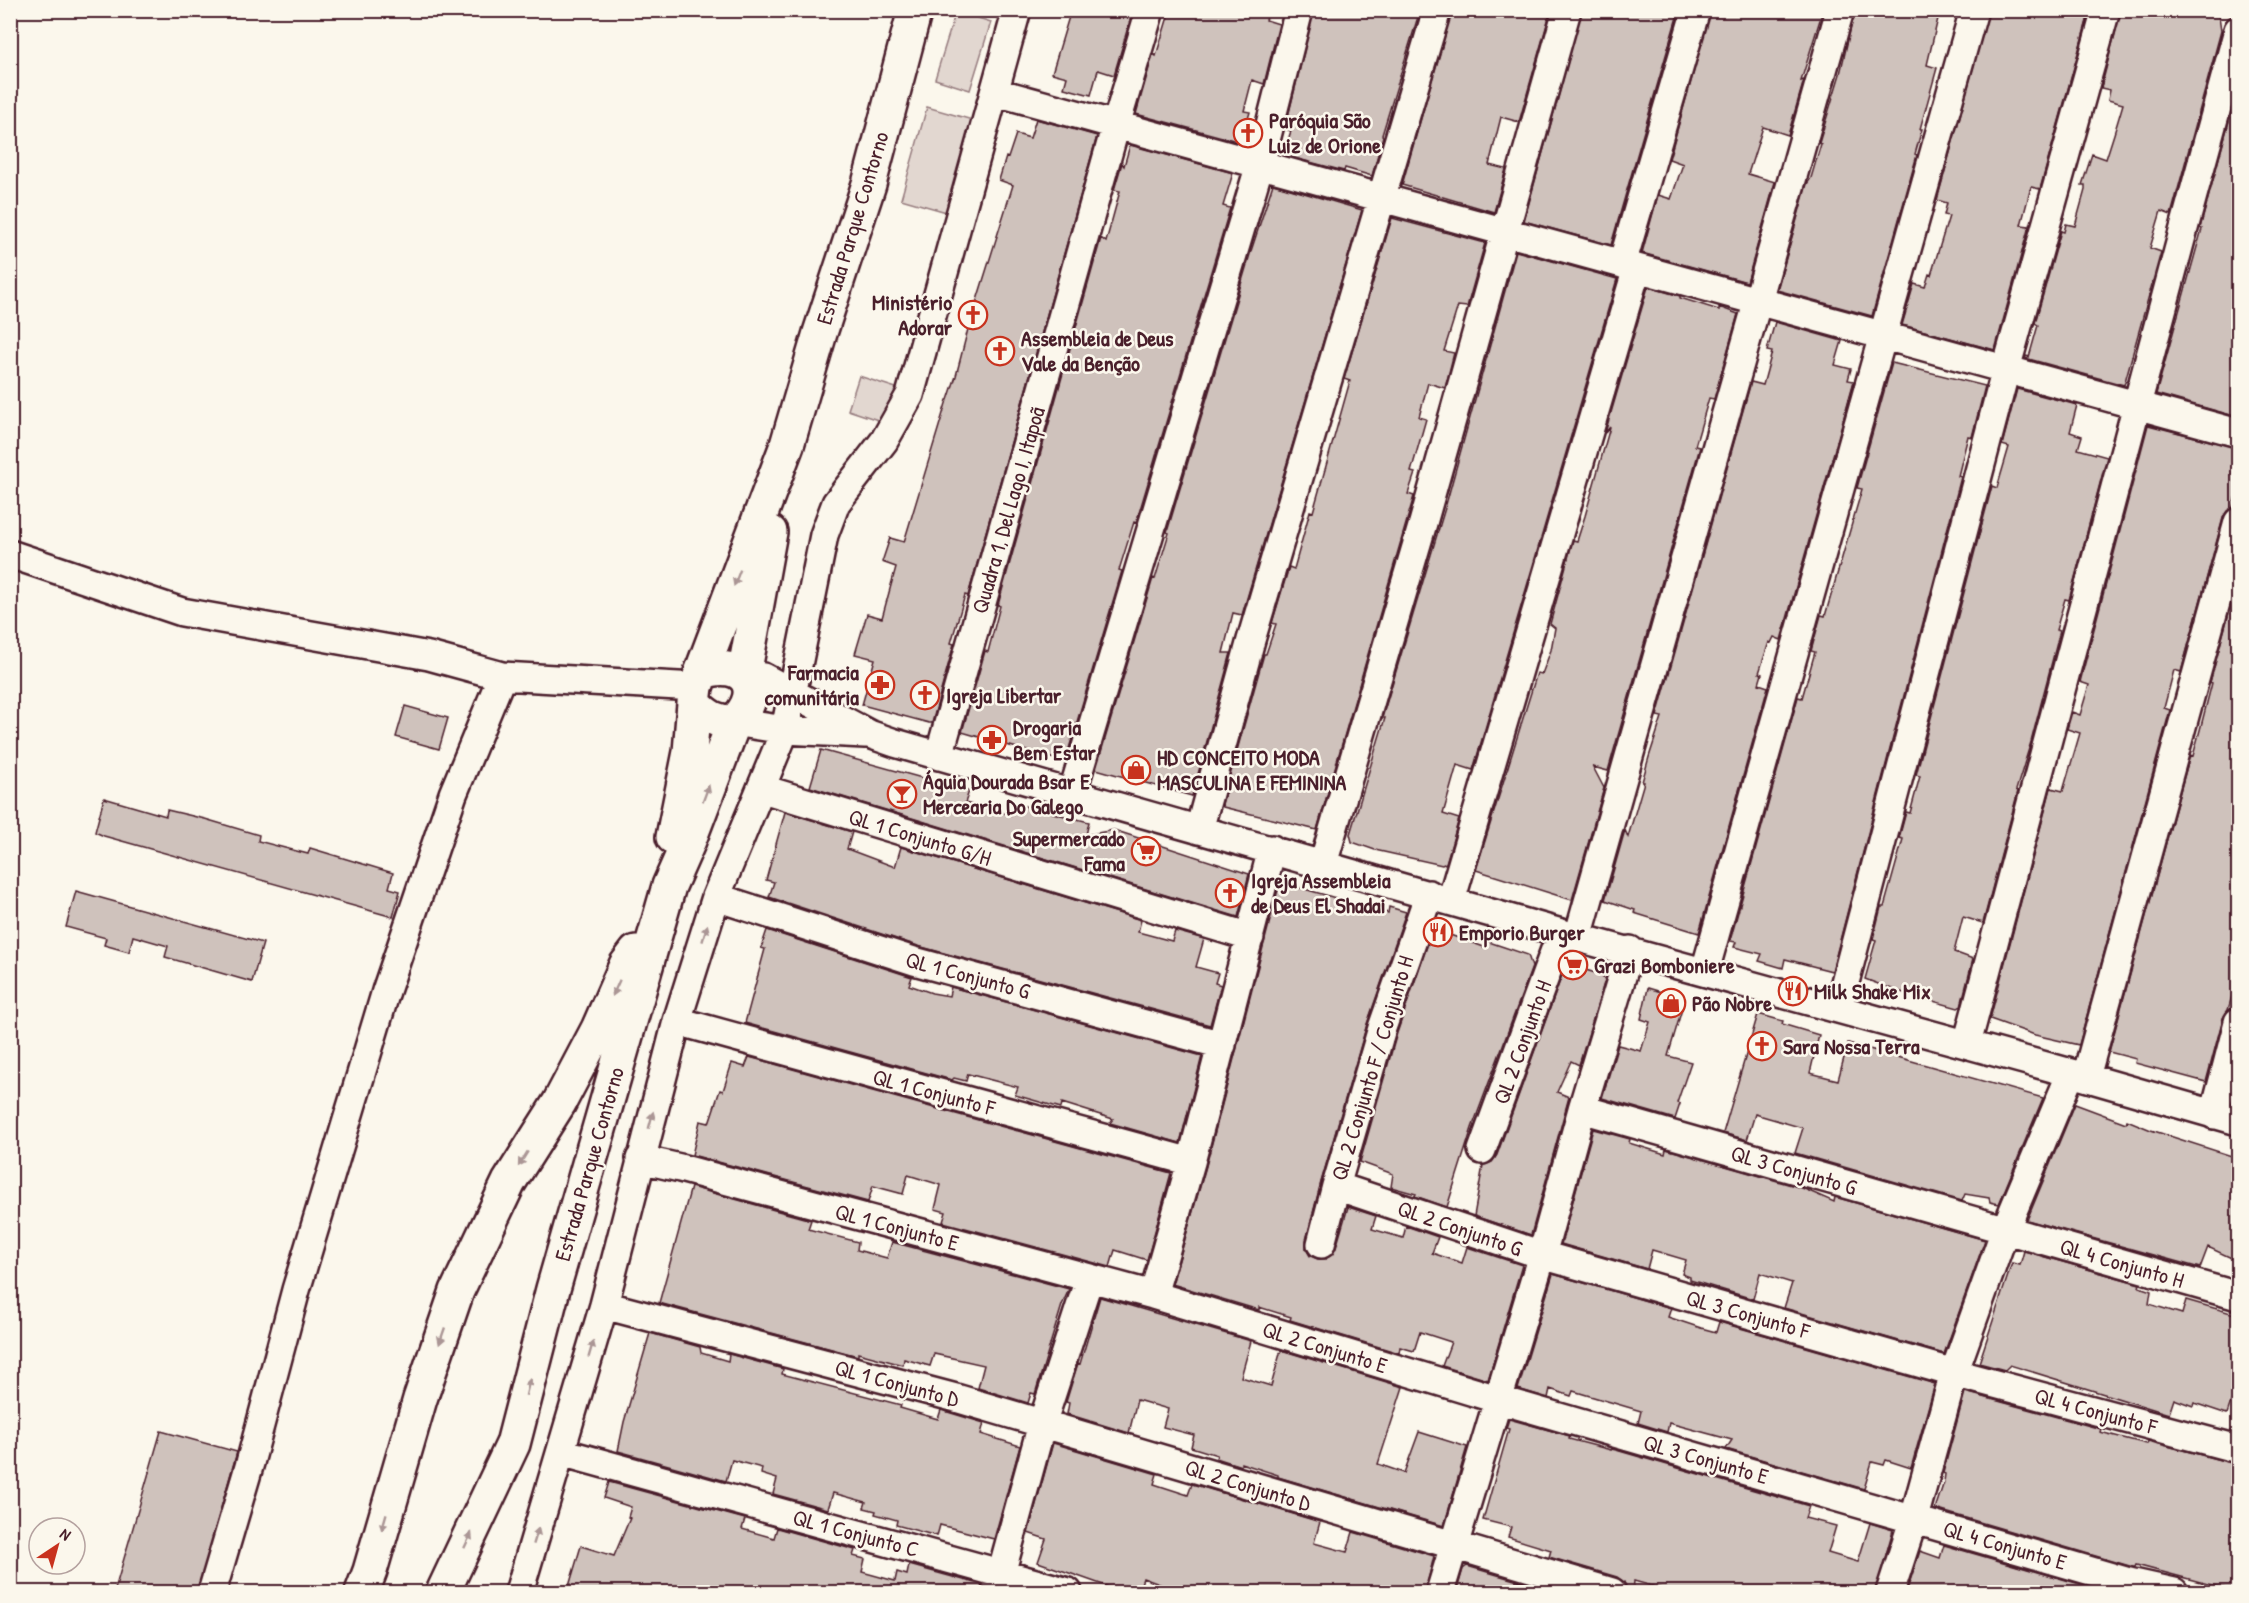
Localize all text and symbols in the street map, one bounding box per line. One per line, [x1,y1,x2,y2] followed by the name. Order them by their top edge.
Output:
[1269,105,1381,160] place label: Paróquia São Luiz de Orione
[1232,117,1264,149] church icon: Paróquia São Luiz de Orione
[808,128,896,328] street label: Estrada Parque Contorno
[872,287,953,342] place label: Ministério Adorar
[957,299,989,331] church icon: Ministério Adorar
[1021,323,1174,378] place label: Assembleia de Deus Vale da Benção
[984,335,1016,367] church icon: Assembleia de Deus Vale da Benção
[964,403,1052,617] street label: Quadra 1, Del Lago I, Itapoã
[731,570,741,588] one-way arrow
[765,657,859,712] place label: Farmacia comunitária
[864,669,896,701] pharmacy icon: Farmacia comunitária
[909,679,941,711] church icon: Igreja Libertar
[946,680,1062,711] place label: Igreja Libertar
[1013,712,1096,767] place label: Drogaria Bem Estar
[976,724,1008,756] pharmacy icon: Drogaria Bem Estar
[1157,742,1347,797] place label: HD CONCEITO MODA MASCULINA E FEMININA
[1120,754,1152,786] shop icon: HD CONCEITO MODA MASCULINA E FEMININA
[923,766,1090,822] place label: Águia Dourada Bsar E Mercearia Do Galego
[886,778,918,810] bar icon: Águia Dourada Bsar E Mercearia Do Galego
[701,783,711,801] one-way arrow
[845,801,995,873] street label: QL 1 Conjunto G/H
[1013,823,1125,878] place label: Supermercado Fama
[1130,835,1162,867] supermarket icon: Supermercado Fama
[1251,865,1391,920] place label: Igreja Assembleia de Deus El Shadai
[1214,877,1246,909] church icon: Igreja Assembleia de Deus El Shadai
[1422,916,1454,948] restaurant icon: Emporio Burger
[1459,917,1585,948] place label: Emporio Burger
[701,924,710,942] one-way arrow
[903,944,1034,1006] street label: QL 1 Conjunto G
[1557,949,1589,981] supermarket icon: Grazi Bomboniere
[1594,950,1735,980] place label: Grazi Bomboniere
[1324,952,1420,1184] street label: QL 2 Conjunto F / Conjunto H
[1777,975,1809,1007] restaurant icon: Milk Shake Mix
[1486,976,1558,1108] street label: QL 2 Conjunto H
[1814,976,1931,1006] place label: Milk Shake Mix
[611,979,620,997] one-way arrow
[1655,987,1687,1019] shop icon: Pão Nobre
[1692,988,1772,1018] place label: Pão Nobre
[1746,1030,1778,1062] church icon: Sara Nossa Terra
[1783,1031,1920,1061] place label: Sara Nossa Terra
[870,1061,999,1123] street label: QL 1 Conjunto F
[547,1064,631,1264] street label: Estrada Parque Contorno
[646,1111,656,1129] one-way arrow
[1728,1138,1861,1202] street label: QL 3 Conjunto G
[518,1151,529,1167] one-way arrow
[1394,1193,1527,1263] street label: QL 2 Conjunto G
[832,1196,962,1258] street label: QL 1 Conjunto E
[2057,1231,2187,1295] street label: QL 4 Conjunto H
[1683,1282,1814,1346] street label: QL 3 Conjunto F
[1259,1314,1391,1380] street label: QL 2 Conjunto E
[436,1327,446,1345] one-way arrow
[587,1340,596,1358] one-way arrow
[832,1352,963,1414] street label: QL 1 Conjunto D
[524,1378,534,1397] one-way arrow
[2032,1380,2161,1442] street label: QL 4 Conjunto F
[1640,1427,1772,1491] street label: QL 3 Conjunto E
[1182,1452,1315,1518] street label: QL 2 Conjunto D
[790,1502,922,1564] street label: QL 1 Conjunto C
[379,1513,388,1531] one-way arrow
[1940,1513,2070,1577] street label: QL 4 Conjunto E
[27,1516,87,1576] north arrow
[56,1522,76,1546] text: N
[532,1527,541,1545] one-way arrow
[464,1531,473,1548] one-way arrow

